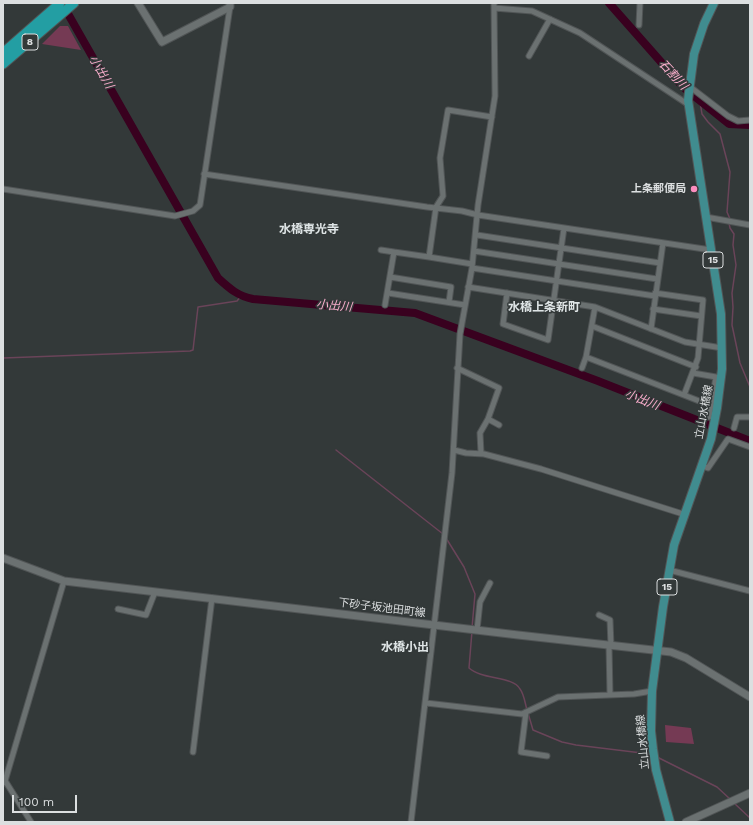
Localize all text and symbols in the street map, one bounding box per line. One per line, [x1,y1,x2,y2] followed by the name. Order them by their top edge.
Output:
[22,34,38,50] road number: 8
[86,53,116,91] water label: 小出川
[655,57,691,93] water label: 石割川
[631,182,686,196] place label: 上条郵便局
[689,184,699,194] marker: 上条郵便局
[279,222,339,236] district label: 水橋専光寺
[703,252,723,268] road number: 15
[315,297,353,315] water label: 小出川
[508,300,580,314] district label: 水橋上条新町
[692,384,716,440] street label: 立山水橋線
[623,387,661,413] water label: 小出川
[657,579,677,595] road number: 15
[338,596,426,620] street label: 下砂子坂池田町線
[381,640,429,654] district label: 水橋小出
[634,714,652,770] street label: 立山水橋線
[14,787,79,813] scale bar
[19,795,54,809] text: 100 m

